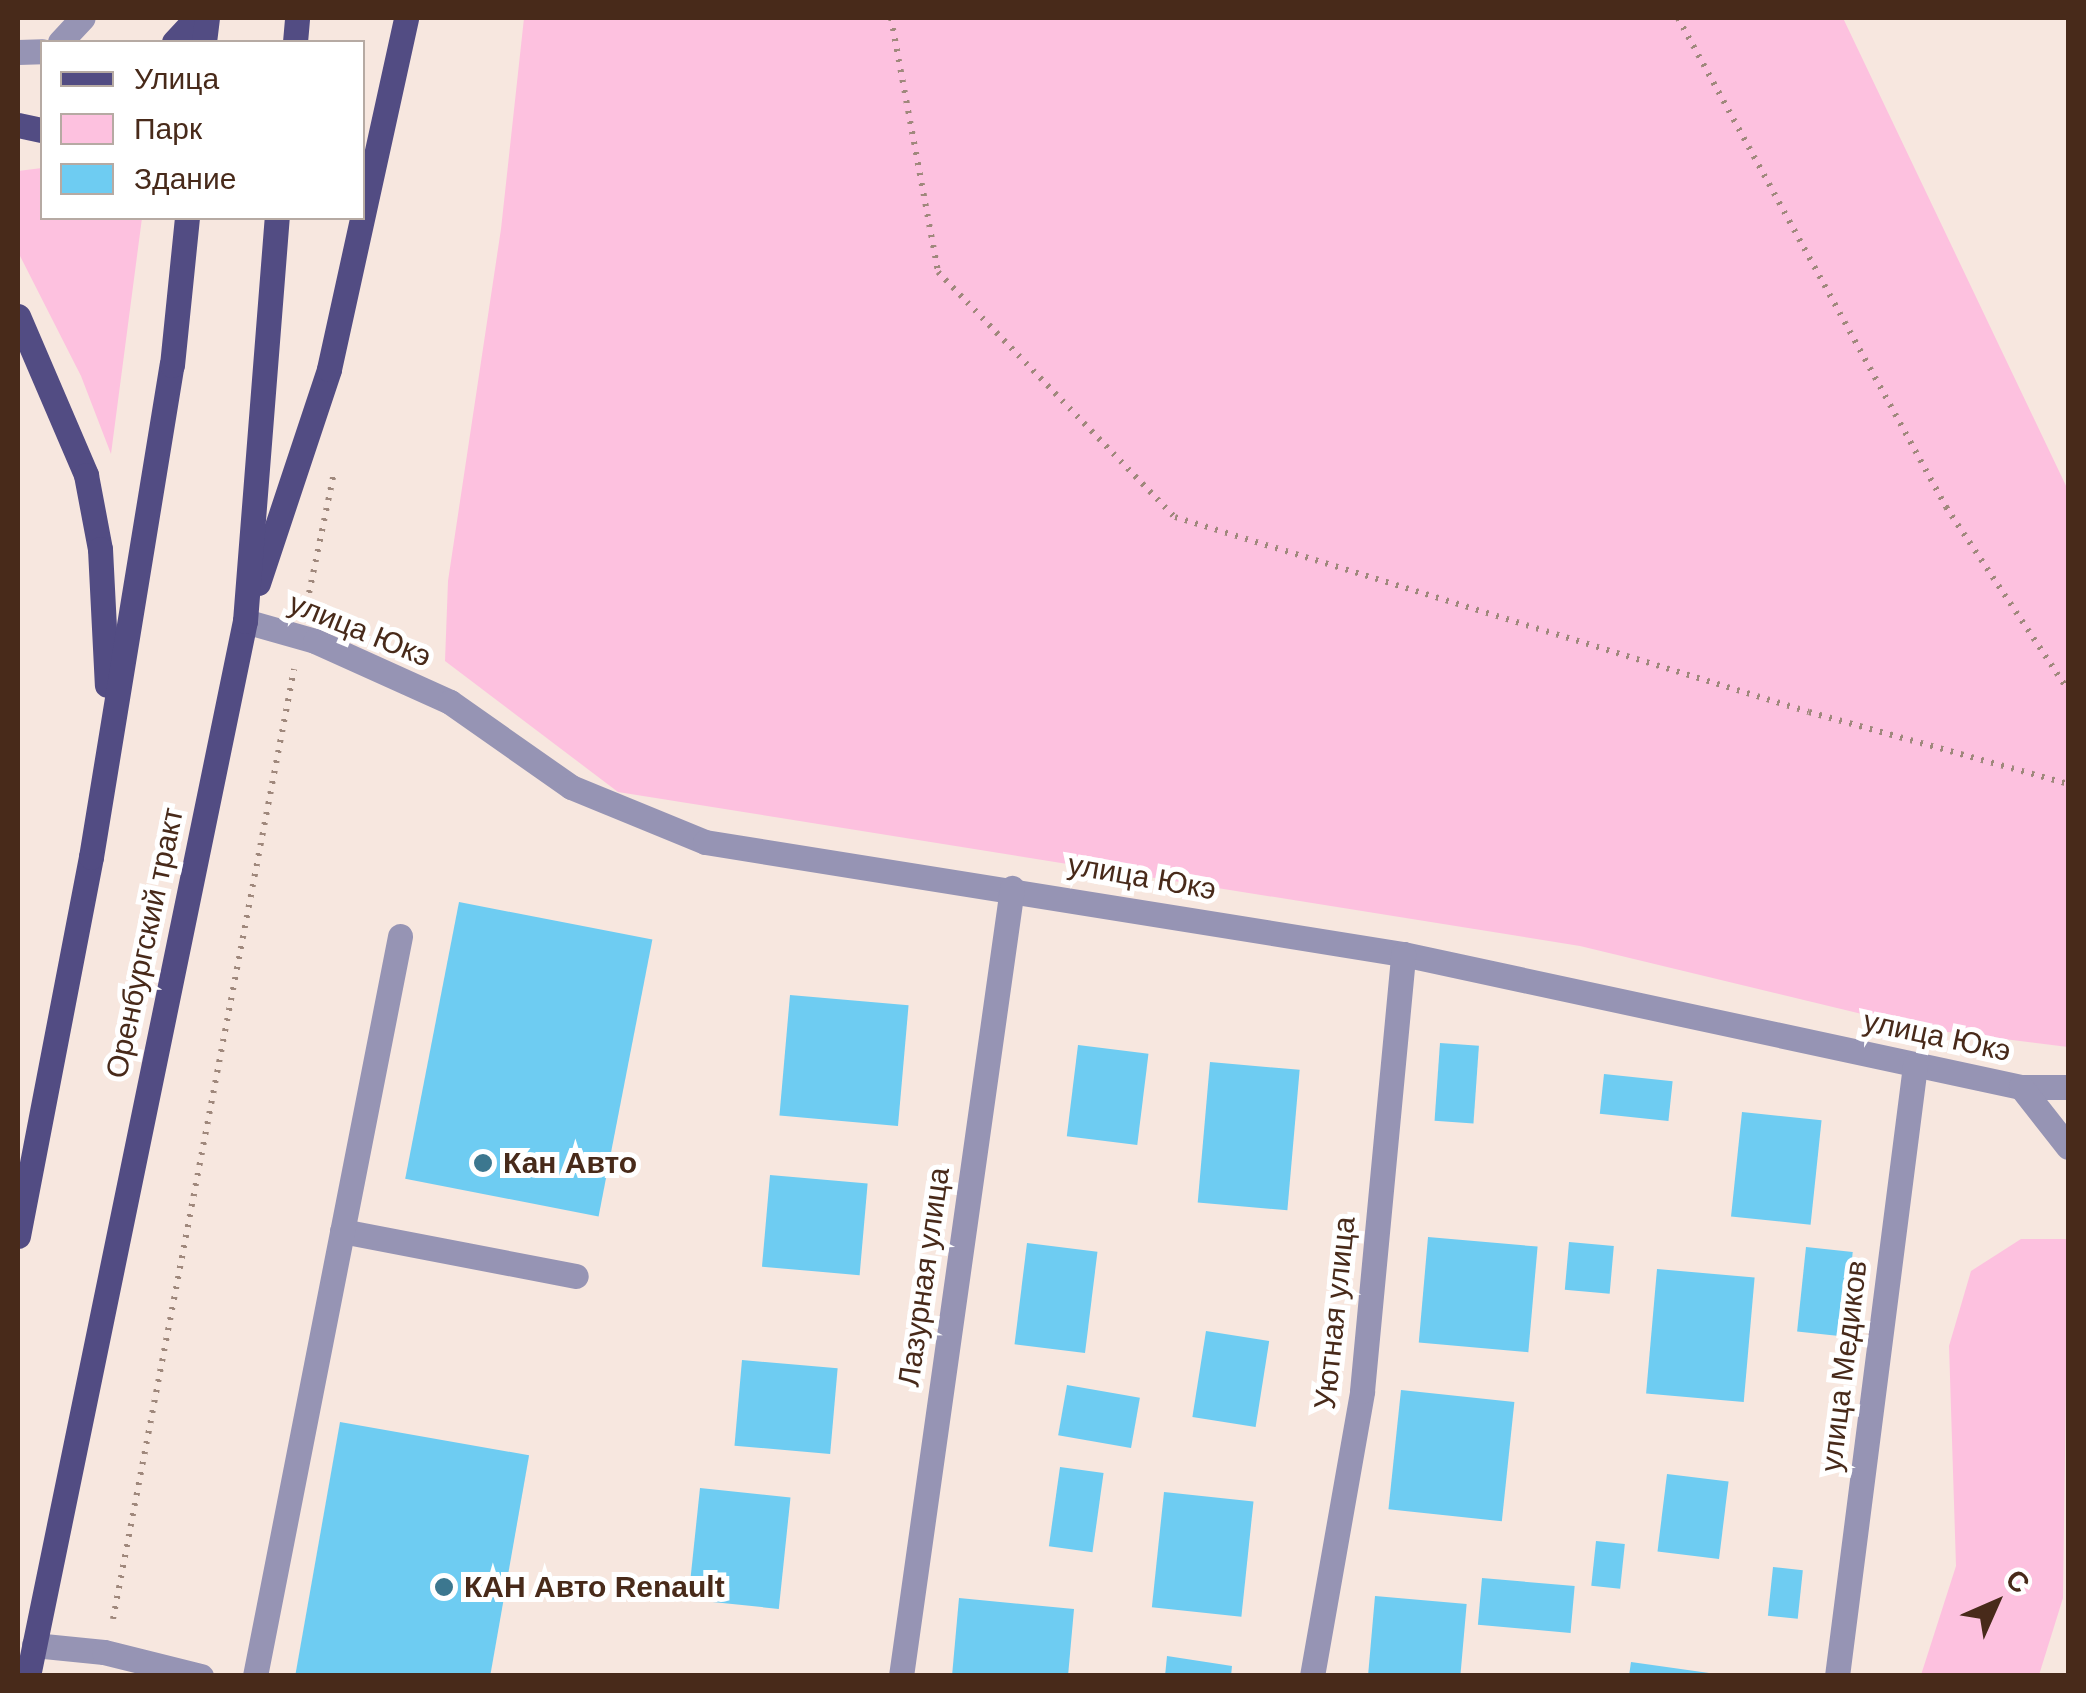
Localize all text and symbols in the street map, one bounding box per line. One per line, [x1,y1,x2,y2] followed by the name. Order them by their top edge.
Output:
[40,40,365,220] legend
[134,62,219,95] text: Улица
[134,112,202,145] text: Парк
[134,162,236,195] text: Здание
[284,585,436,675] street label: улица Юкэ
[99,804,191,1082] street label: Оренбургский тракт
[1065,846,1219,908] street label: улица Юкэ
[1860,1003,2014,1069] street label: улица Юкэ
[503,1145,637,1181] place label: Кан Авто
[472,1152,494,1174] marker: Кан Авто
[891,1165,957,1389] street label: Лазурная улица
[1307,1215,1363,1411] street label: Уютная улица
[1813,1258,1875,1474] street label: улица Медиков
[1946,1553,2046,1653] north arrow
[1999,1563,2036,1600] text: С
[464,1569,725,1605] place label: КАН Авто Renault
[433,1576,455,1598] marker: КАН Авто Renault

